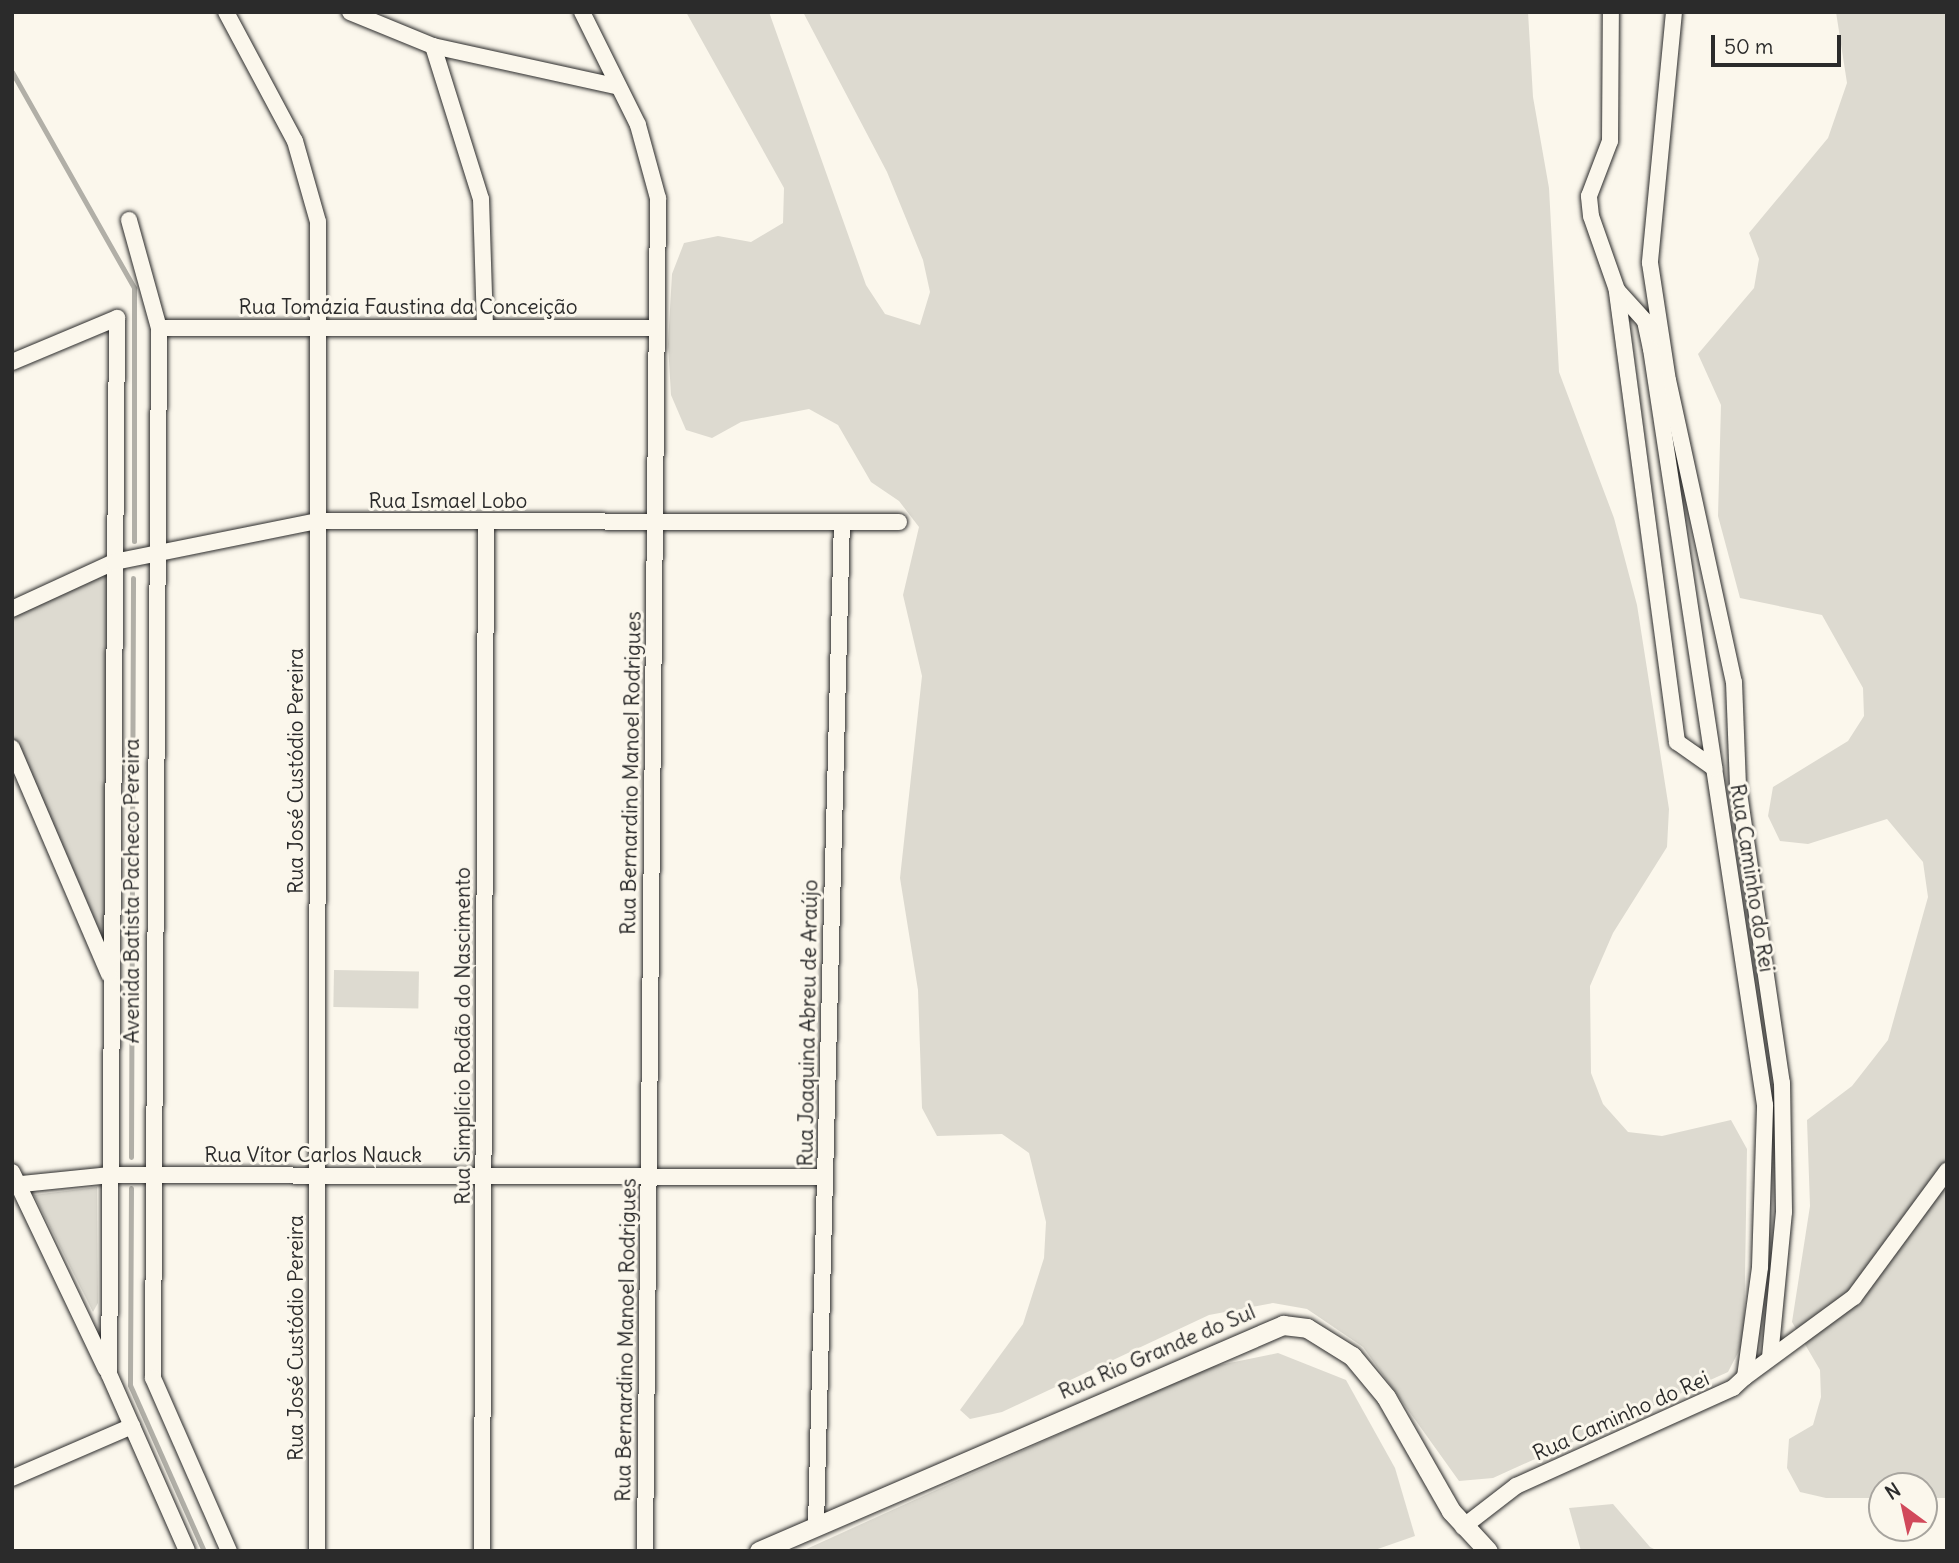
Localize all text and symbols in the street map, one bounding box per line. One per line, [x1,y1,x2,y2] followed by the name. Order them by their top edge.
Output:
[1714,21,1843,65] scale bar
[1724,33,1773,60] text: 50 m
[239,294,577,320] street label: Rua Tomázia Faustina da Conceição
[369,488,527,514] street label: Rua Ismael Lobo
[616,611,646,935] street label: Rua Bernardino Manoel Rodrigues
[283,648,309,894] street label: Rua José Custódio Pereira
[119,738,145,1044] street label: Avenida Batista Pacheco Pereira
[1725,782,1779,974] street label: Rua Caminho do Rei
[450,867,476,1205] street label: Rua Simplício Rodão do Nascimento
[793,879,823,1167] street label: Rua Joaquina Abreu de Araújo
[204,1142,422,1168] street label: Rua Vítor Carlos Nauck
[611,1178,641,1502] street label: Rua Bernardino Manoel Rodrigues
[283,1215,309,1461] street label: Rua José Custódio Pereira
[1055,1299,1259,1405] street label: Rua Rio Grande do Sul
[1529,1366,1713,1466] street label: Rua Caminho do Rei
[1868,1472,1938,1542] north arrow
[1881,1477,1905,1505] text: N

